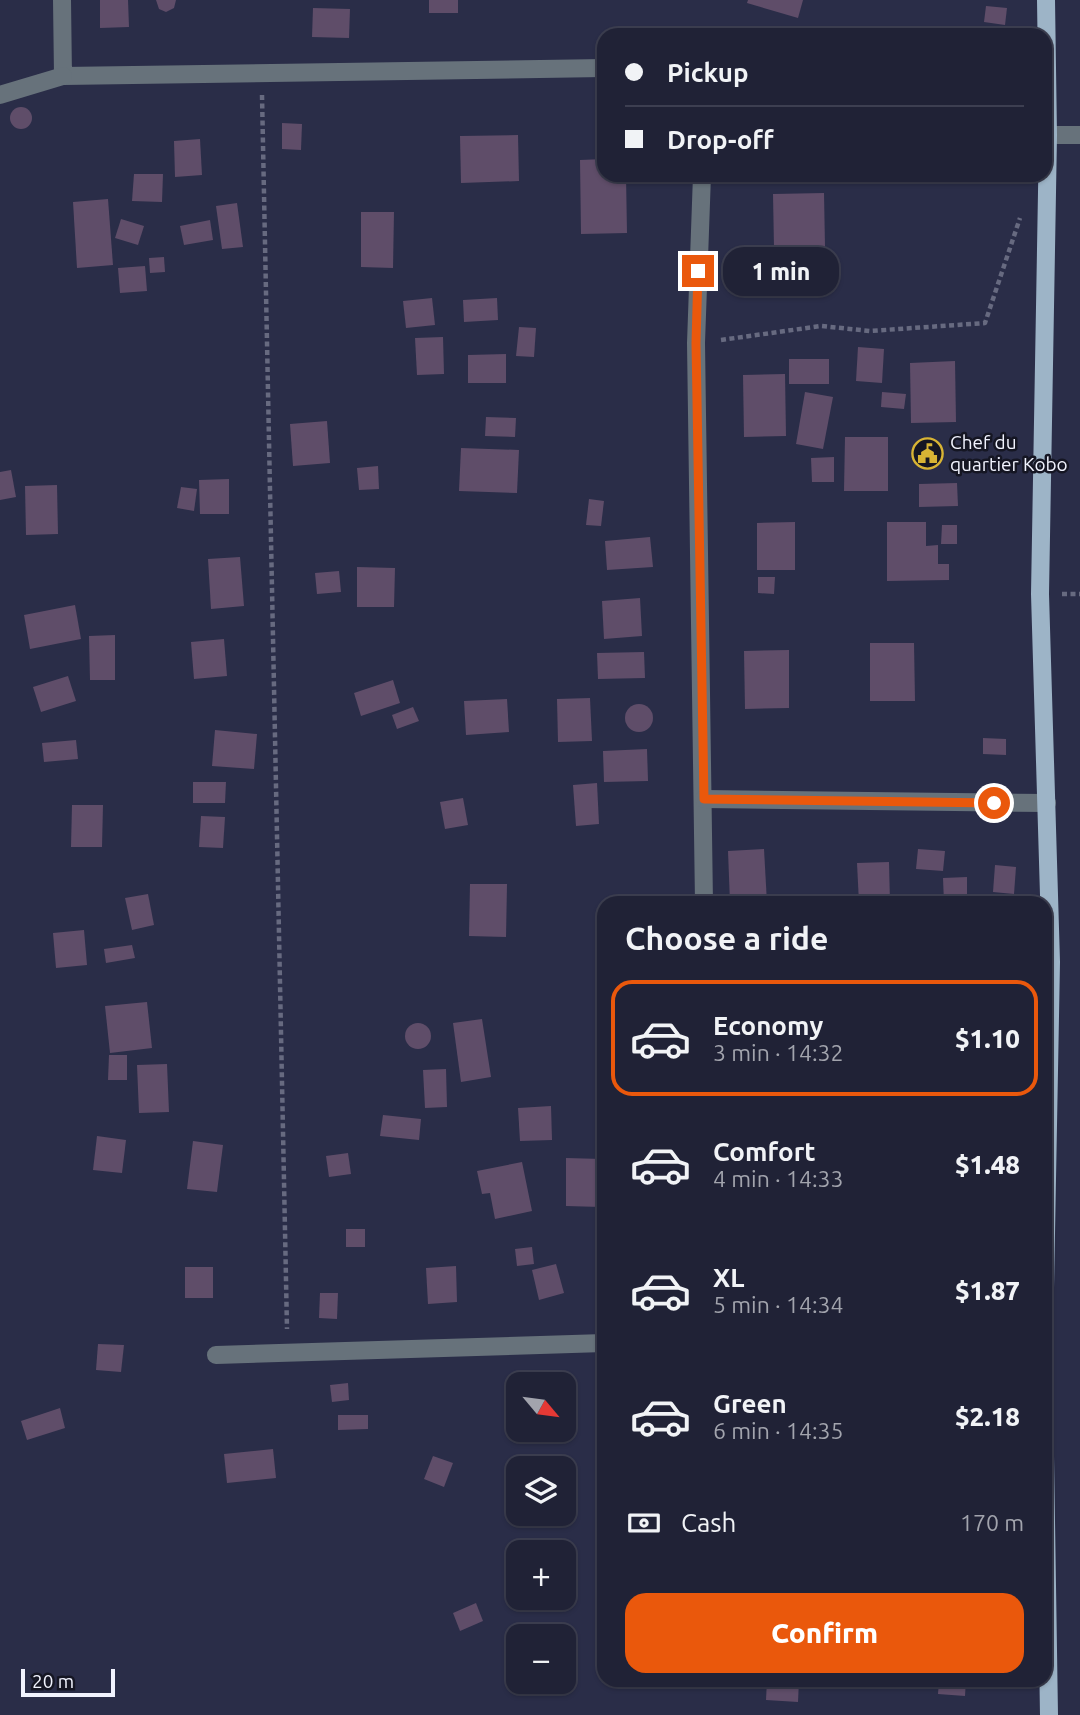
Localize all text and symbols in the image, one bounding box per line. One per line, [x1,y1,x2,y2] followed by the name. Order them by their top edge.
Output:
[667,58,749,87] text: Pickup
[667,125,774,154] text: Drop-off
[722,246,838,296] callout: 1 min
[682,255,714,287] route end
[752,259,810,284] text: 1 min
[950,431,1068,475] place label: Chef du quartier Kobo
[910,436,944,470] public building icon: Chef du quartier Kobo
[978,787,1010,819] route start
[625,920,828,956] text: Choose a ride
[629,1007,692,1070] icon: car
[713,1011,823,1040] text: Economy
[955,1024,1020,1053] text: $1.10
[713,1040,844,1065] text: 3 min · 14:32
[629,1133,692,1196] icon: car
[713,1137,816,1166] text: Comfort
[955,1150,1020,1179] text: $1.48
[713,1166,844,1191] text: 4 min · 14:33
[629,1259,692,1322] icon: car
[713,1263,744,1292] text: XL
[955,1276,1020,1305] text: $1.87
[713,1292,844,1317] text: 5 min · 14:34
[506,1372,576,1442] north arrow
[506,1372,576,1694] map controls
[629,1385,692,1448] icon: car
[713,1389,787,1418] text: Green
[955,1402,1020,1431] text: $2.18
[713,1418,844,1443] text: 6 min · 14:35
[506,1456,576,1526] button: layers
[625,1504,663,1542] icon: cash
[681,1508,736,1537] text: Cash
[960,1510,1024,1535] text: 170 m
[506,1540,576,1610] button: +
[625,1593,1024,1673] button: Confirm
[506,1624,576,1694] button: −
[21,1666,116,1698] scale bar
[32,1670,74,1692] text: 20 m

